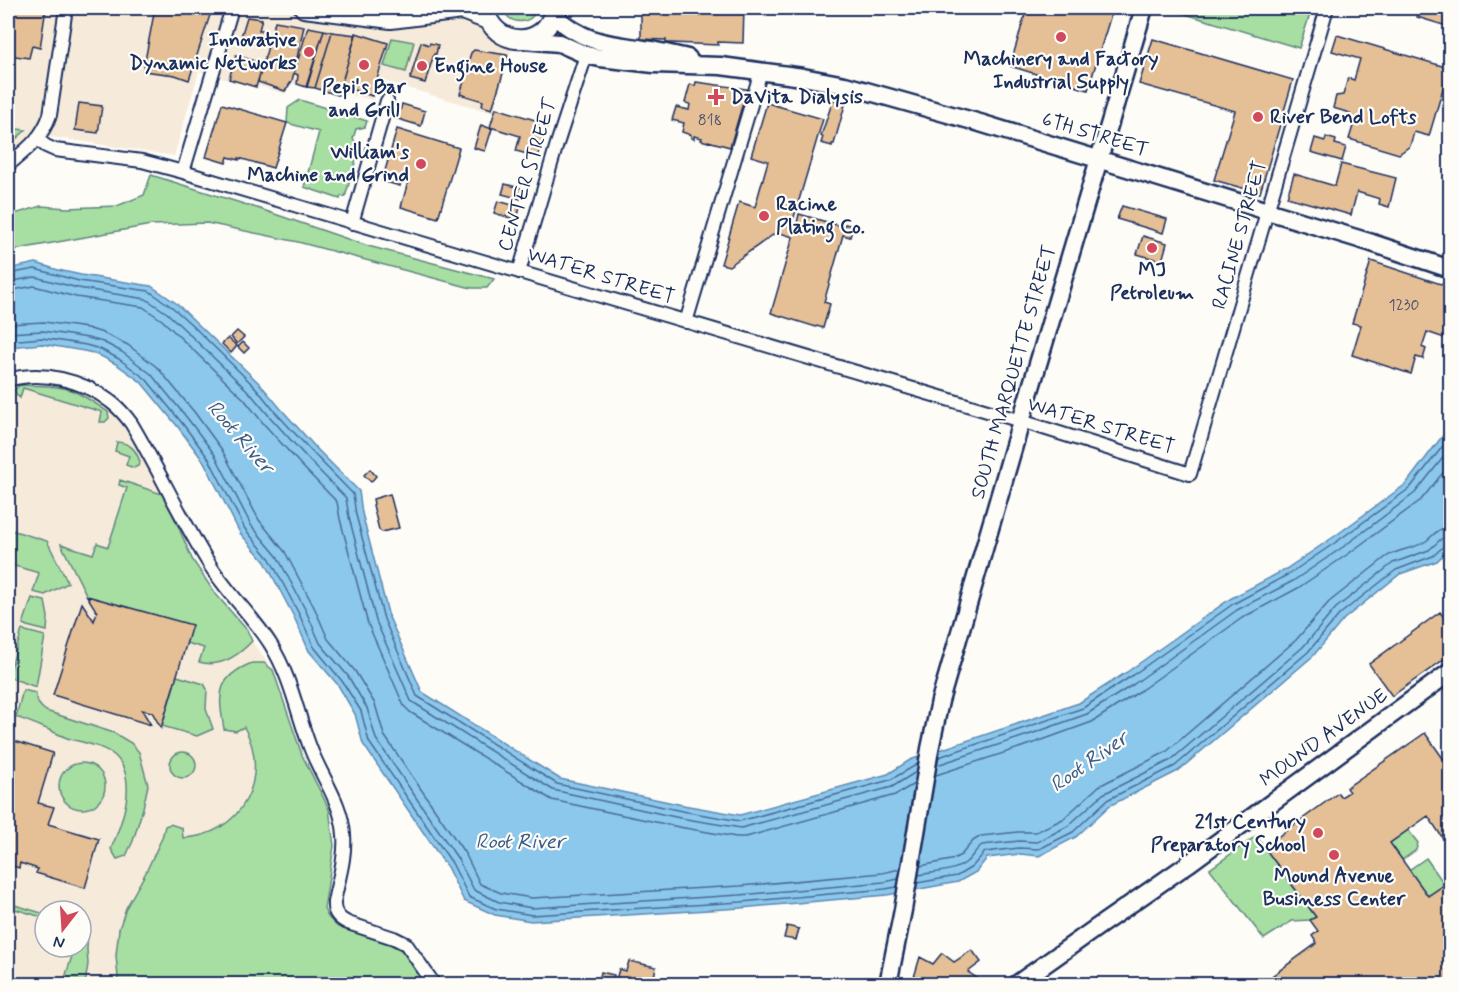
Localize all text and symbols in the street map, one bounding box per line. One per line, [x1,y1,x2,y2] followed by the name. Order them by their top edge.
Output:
[129,27,297,77] place label: Innovative Dynamic Networks
[1054,30,1068,44] marker: Machinery and Factory Industrial Supply
[302,45,316,59] marker: Innovative Dynamic Networks
[964,46,1158,96] place label: Machinery and Factory Industrial Supply
[434,53,548,82] place label: Engine House
[357,58,371,72] marker: Pepi's Bar and Grill
[415,59,429,73] marker: Engine House
[322,74,407,124] place label: Pepi's Bar and Grill
[730,84,863,111] place label: DaVita Dialysis
[707,88,725,106] marker: DaVita Dialysis
[492,94,565,255] street label: CENTER STREET
[1270,104,1416,131] place label: River Bend Lofts
[1038,106,1152,164] street label: 6TH STREET
[698,110,722,131] house number: 818
[1251,110,1265,124] marker: River Bend Lofts
[247,139,409,189] place label: William's Machine and Grind
[414,157,428,171] marker: William's Machine and Grind
[1206,158,1274,312] street label: RACINE STREET
[776,191,865,243] place label: Racine Plating Co.
[757,209,771,223] marker: Racine Plating Co.
[524,241,678,311] street label: WATER STREET
[1145,241,1159,255] marker: MJ Petroleum
[965,242,1063,502] street label: SOUTH MARQUETTE STREET
[1110,257,1194,307] place label: MJ Petroleum
[1388,295,1420,316] house number: 1230
[1024,391,1178,461] street label: WATER STREET
[200,394,282,482] water label: Root River
[1254,682,1394,794] street label: MOUND AVENUE
[1045,723,1136,799] water label: Root River
[1151,809,1306,859] place label: 21st Century Preparatory School
[1311,826,1325,840] marker: 21st Century Preparatory School
[476,828,568,856] water label: Root River
[1327,848,1341,862] marker: Mound Avenue Business Center
[1263,863,1406,913] place label: Mound Avenue Business Center
[33,899,93,959] north arrow
[51,930,67,954] text: N

